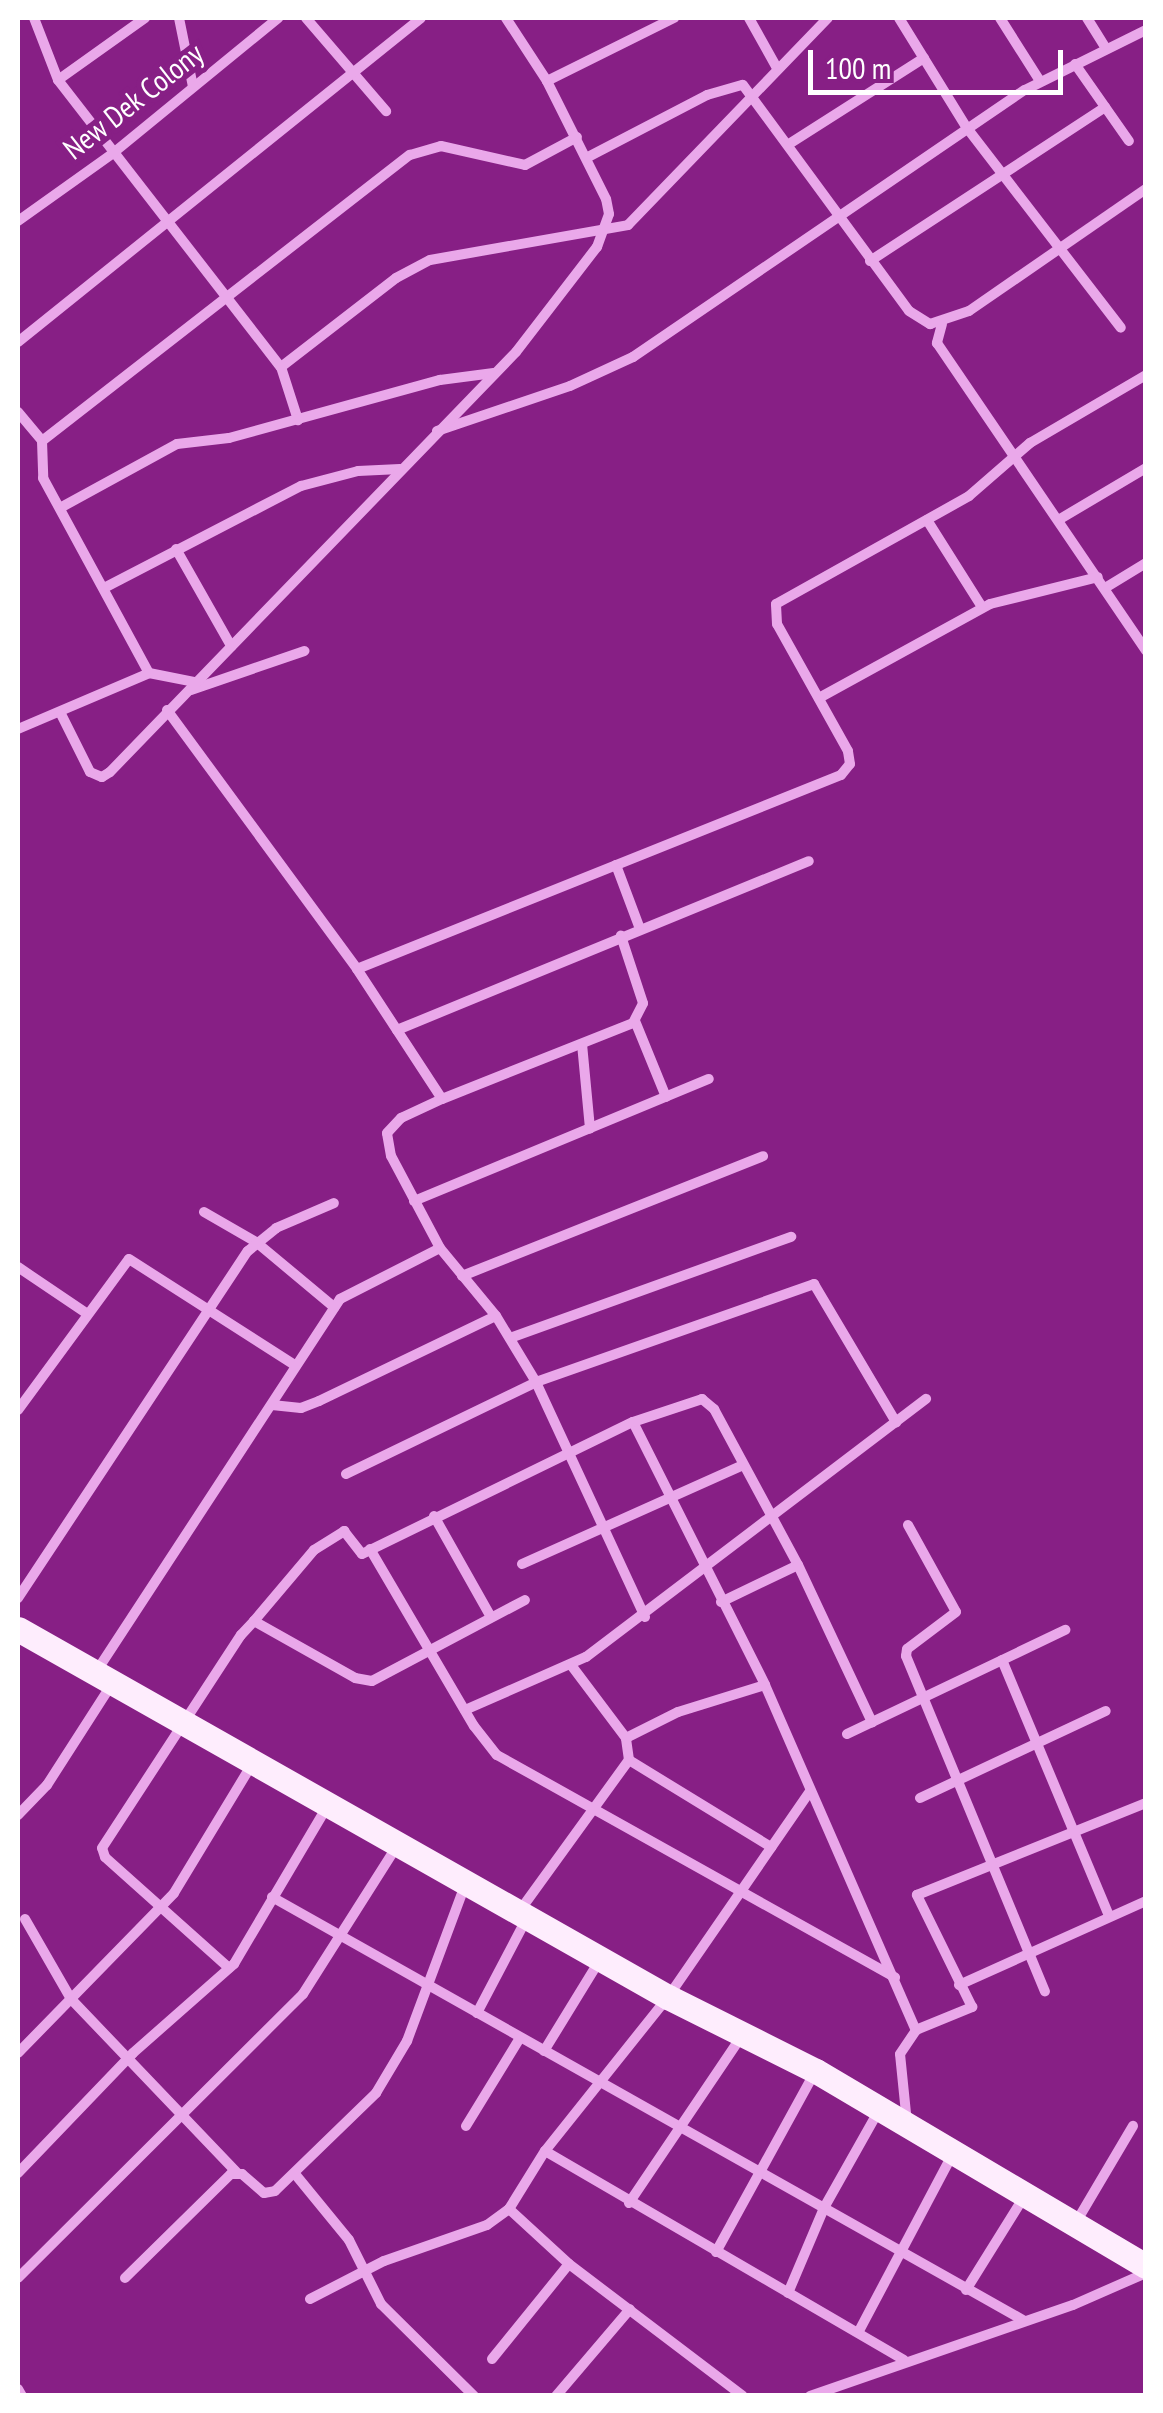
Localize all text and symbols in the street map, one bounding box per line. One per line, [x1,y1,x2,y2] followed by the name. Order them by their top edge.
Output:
[813,30,1068,92] scale bar
[55,35,211,167] street label: New Dek Colony
[825,48,891,87] text: 100 m

